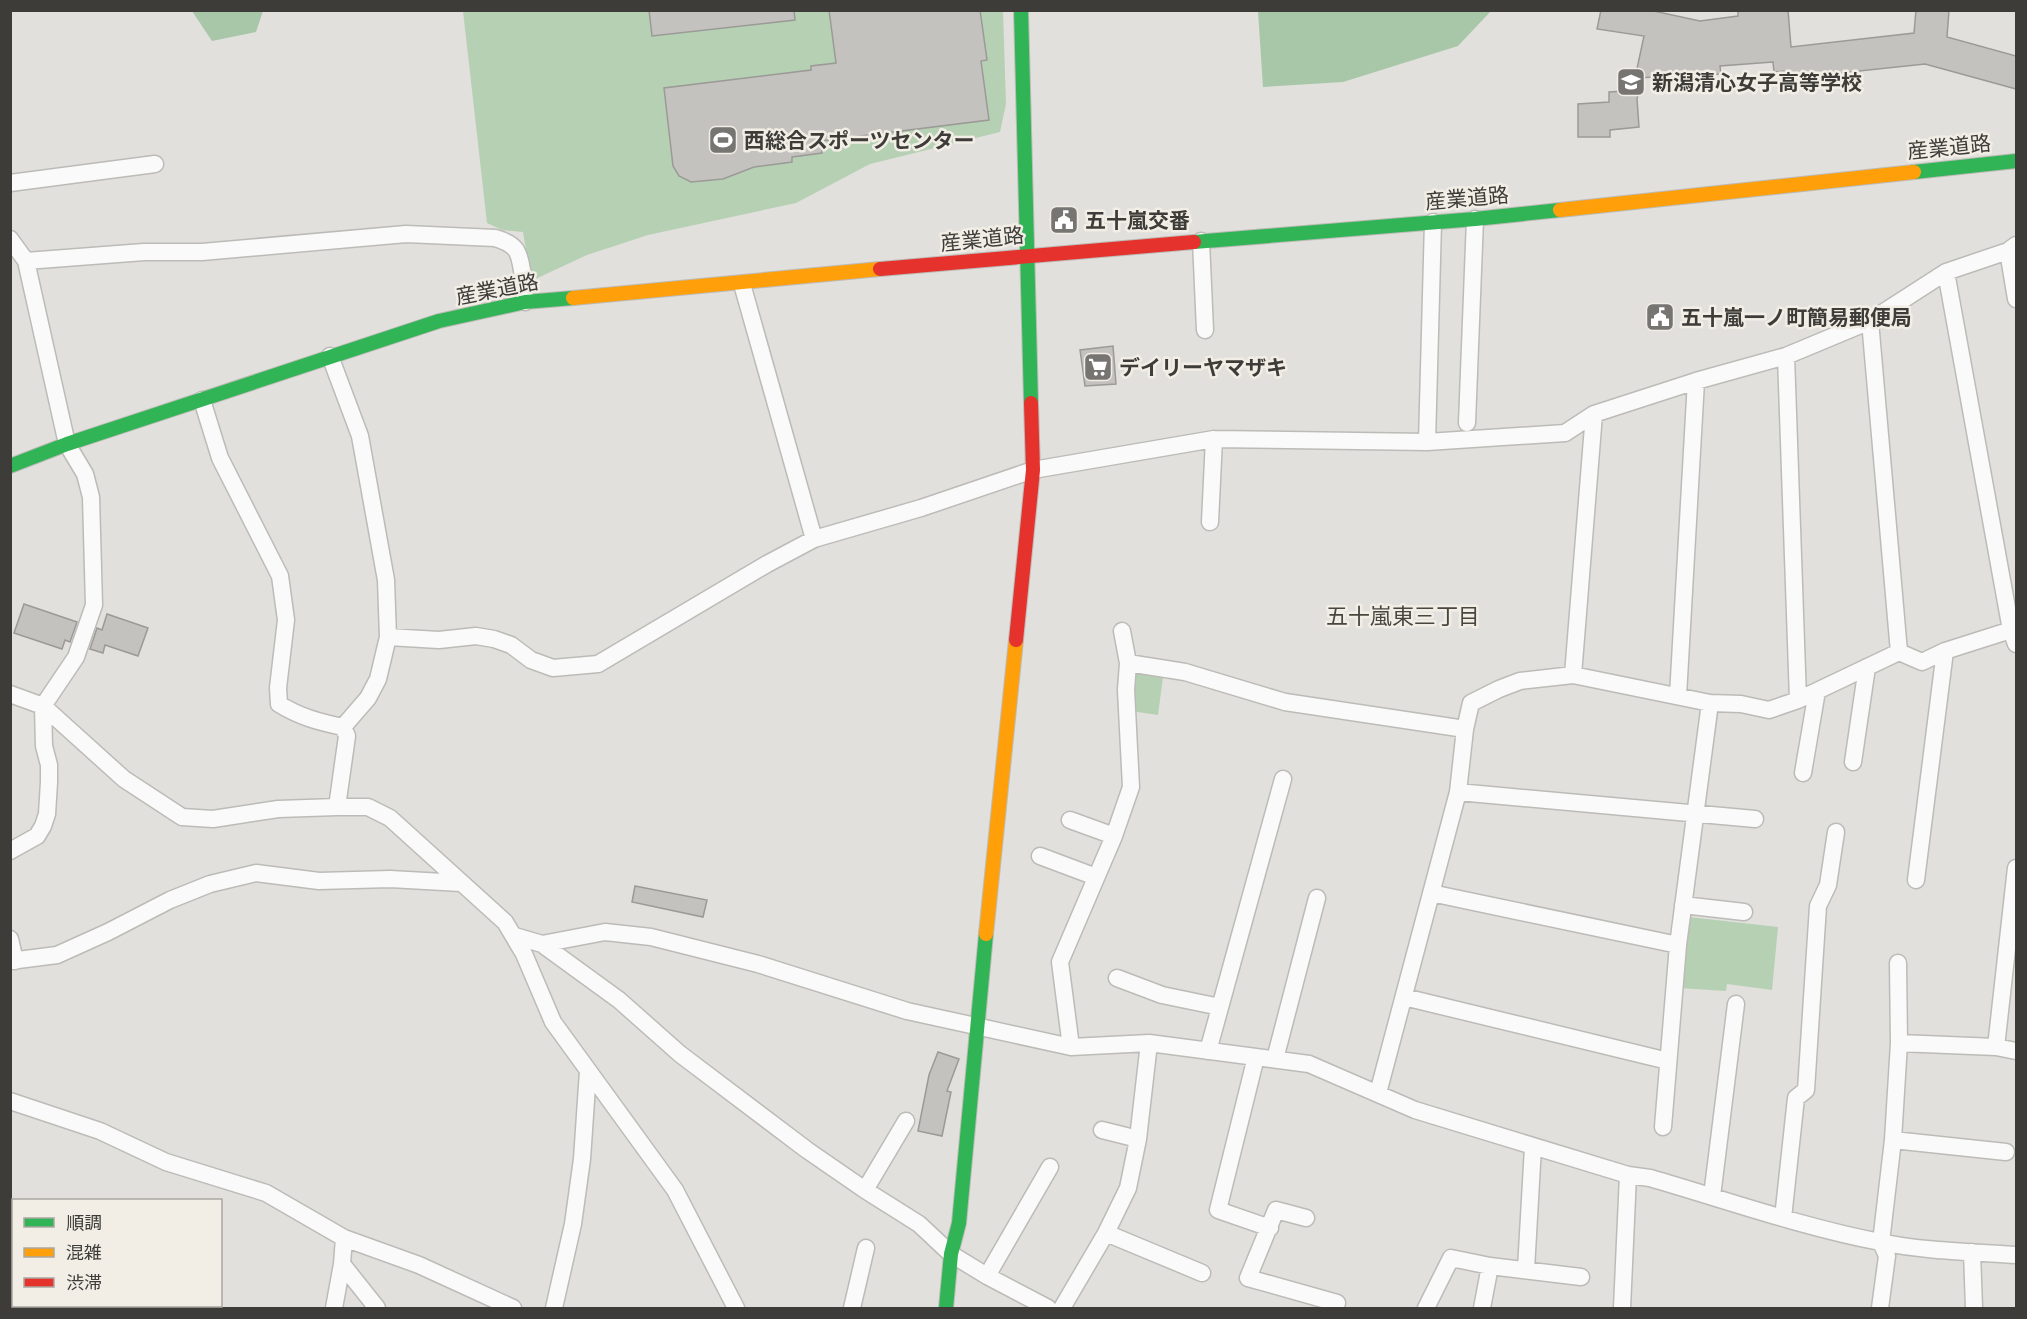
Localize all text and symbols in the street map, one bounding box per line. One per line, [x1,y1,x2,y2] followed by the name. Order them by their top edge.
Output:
[1615,66,1647,98] school or university icon: 新潟清心女子高等学校
[1652,68,1862,97] place label: 新潟清心女子高等学校
[707,124,739,156] sports icon: 西総合スポーツセンター
[744,126,975,155] place label: 西総合スポーツセンター
[1906,128,1992,166] street label: 産業道路
[1424,180,1510,216] street label: 産業道路
[1048,204,1080,236] public building icon: 五十嵐交番
[1085,206,1190,235] place label: 五十嵐交番
[939,220,1025,258] street label: 産業道路
[453,267,541,311] street label: 産業道路
[1644,301,1676,333] public building icon: 五十嵐一ノ町簡易郵便局
[1681,303,1912,332] place label: 五十嵐一ノ町簡易郵便局
[1082,351,1114,383] supermarket icon: デイリーヤマザキ
[1119,353,1287,382] place label: デイリーヤマザキ
[1326,601,1480,631] district label: 五十嵐東三丁目
[12,1199,222,1307] legend
[66,1210,102,1235] text: 順調
[66,1240,102,1265] text: 混雑
[66,1270,102,1295] text: 渋滞

